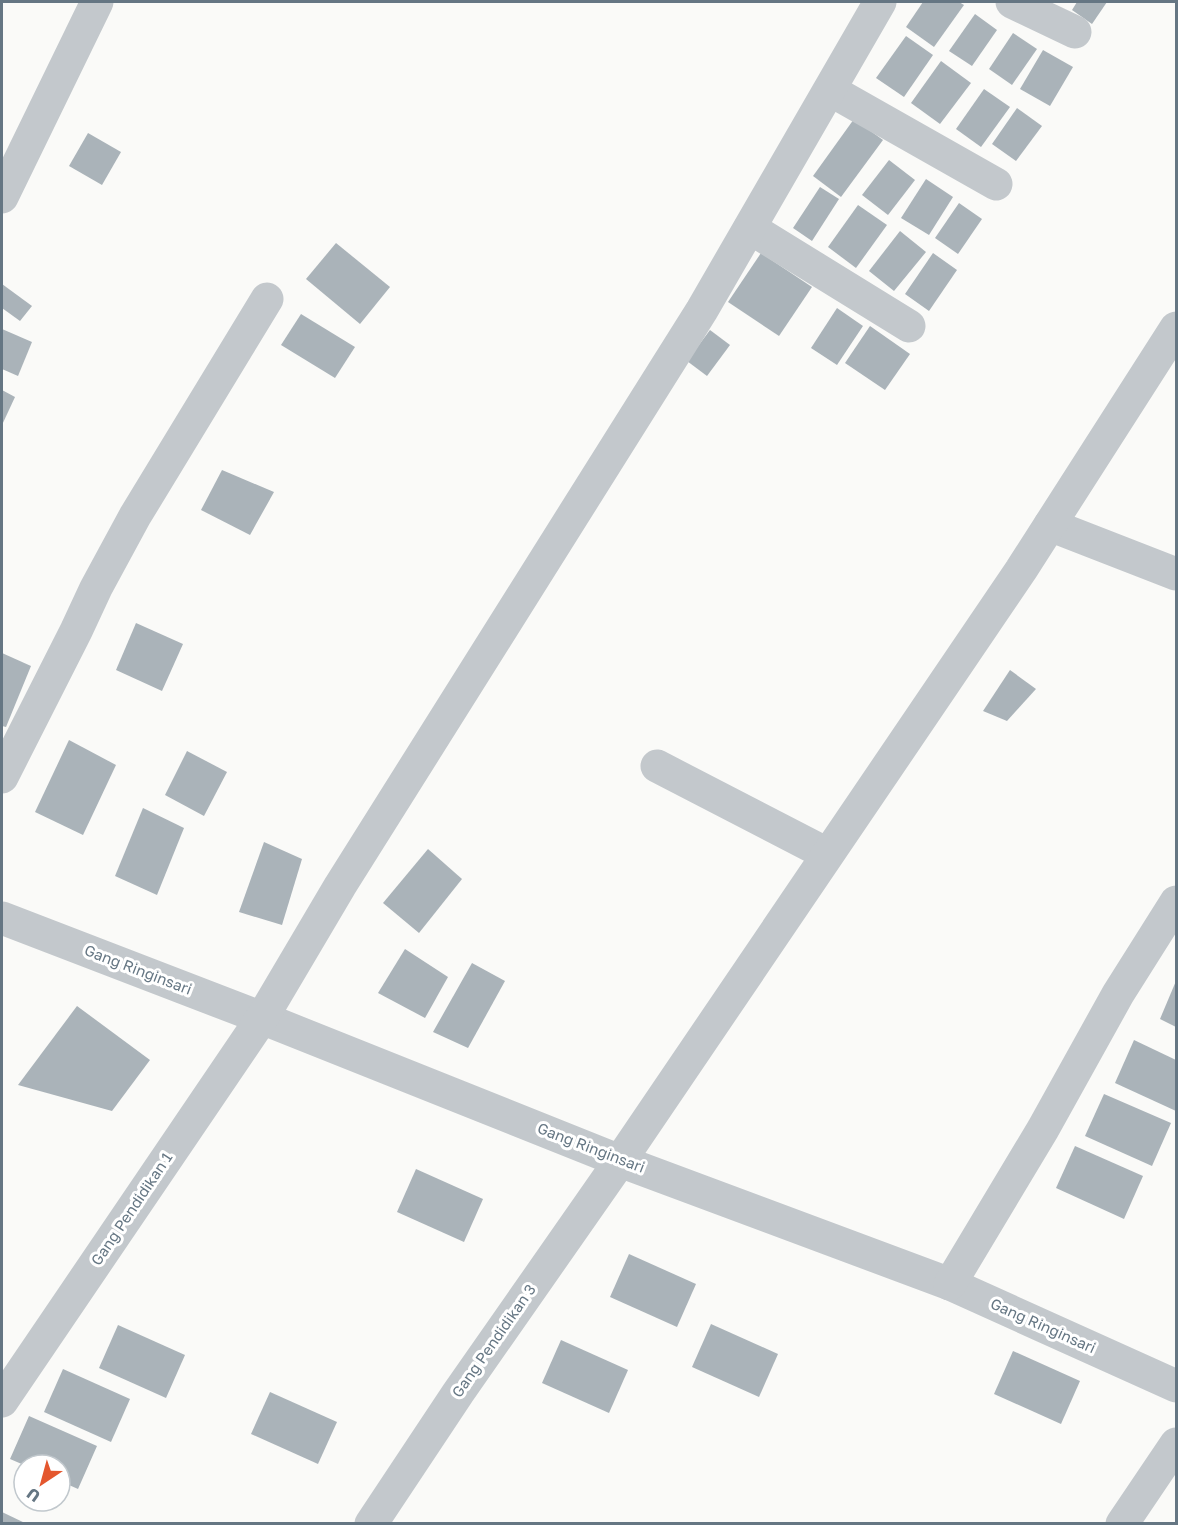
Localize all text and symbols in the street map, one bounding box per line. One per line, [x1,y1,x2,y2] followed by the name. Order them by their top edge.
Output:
[82,940,195,998] street label: Gang Ringinsari
[535,1118,648,1176] street label: Gang Ringinsari
[87,1149,176,1268] street label: Gang Pendidikan 1
[447,1280,539,1400] street label: Gang Pendidikan 3
[988,1294,1099,1356] street label: Gang Ringinsari
[12,1453,72,1513] north arrow
[23,1484,44,1507] text: U

